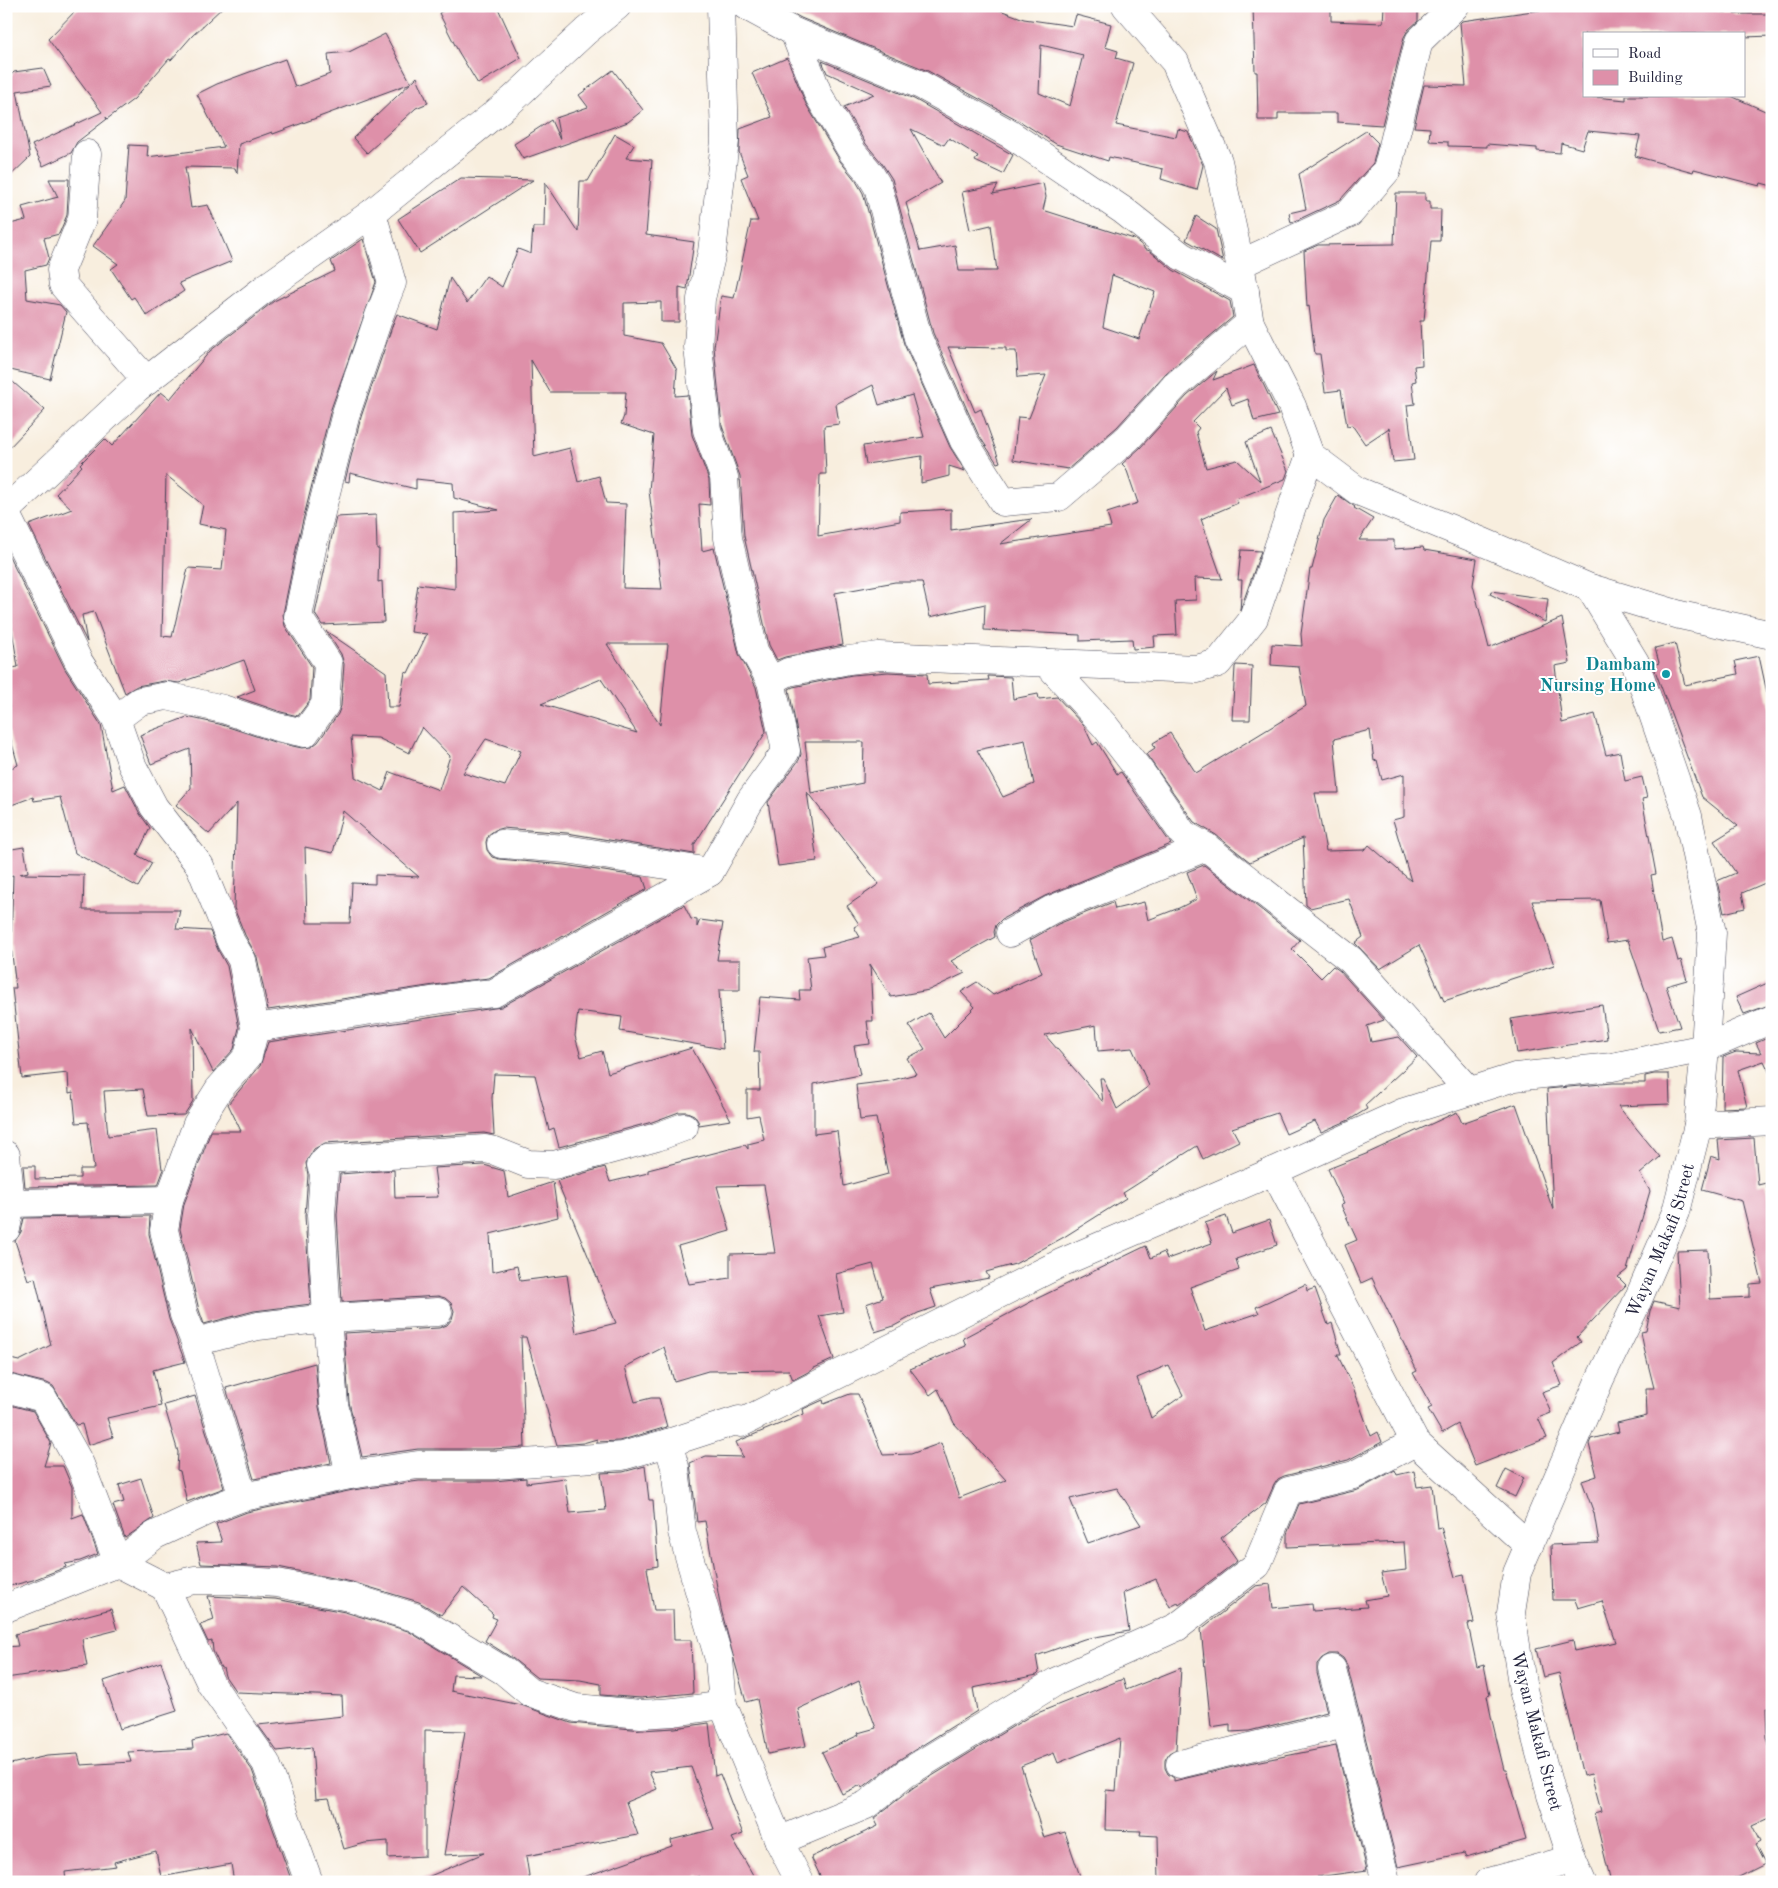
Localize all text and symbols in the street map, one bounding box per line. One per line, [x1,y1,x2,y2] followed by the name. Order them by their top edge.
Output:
[1583,32,1746,98] legend
[1628,47,1662,62] text: Road
[1628,71,1683,86] text: Building
[1540,656,1656,695] place label: Dambam Nursing Home
[1660,668,1672,680] marker: Dambam Nursing Home
[1623,1162,1698,1320] street label: Wayan Makafi Street
[1508,1650,1565,1813] street label: Wayan Makafi Street

